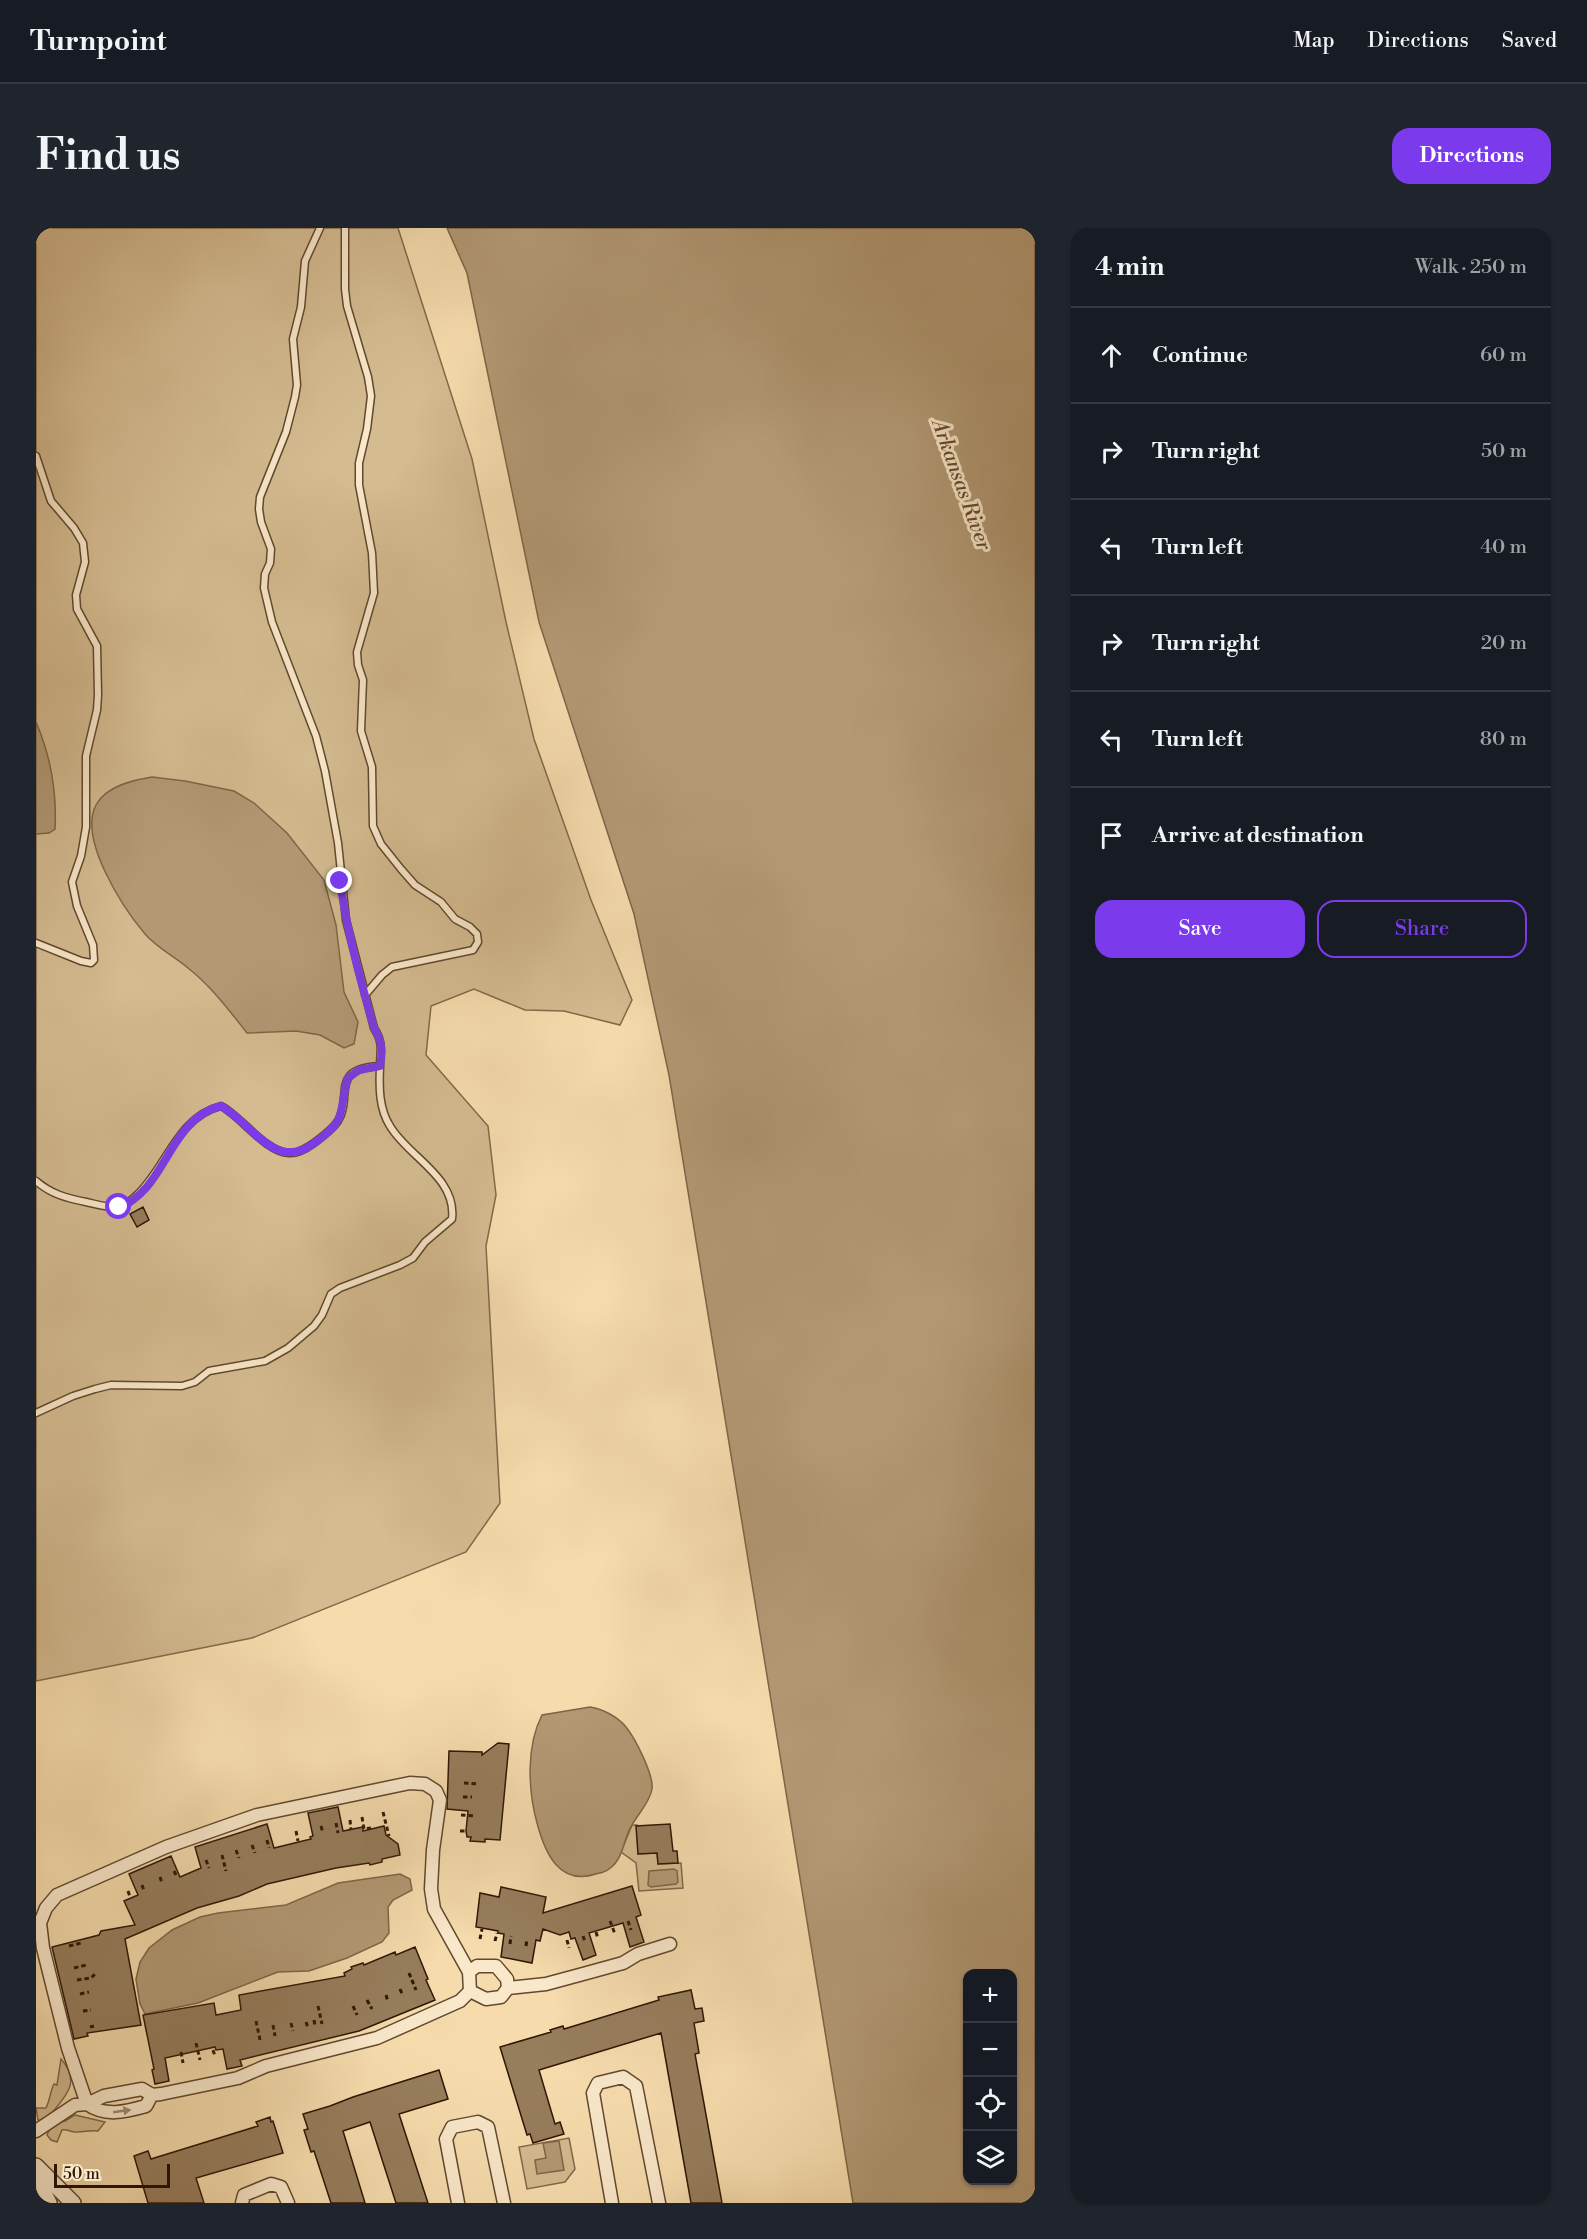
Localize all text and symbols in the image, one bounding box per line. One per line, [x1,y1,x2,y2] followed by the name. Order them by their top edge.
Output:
[30,24,166,59] text: Turnpoint
[1293,28,1335,54] text: Map
[1368,28,1469,54] text: Directions
[1502,28,1557,54] text: Saved
[1392,128,1551,184] button: Directions
[36,130,180,183] text: Find us
[1095,251,1165,283] text: 4 min
[1415,255,1527,280] text: Walk · 250 m
[1095,339,1128,372] icon: ahead
[1152,342,1248,369] text: Continue
[1480,343,1527,368] text: 60 m
[925,414,997,555] water label: Arkansas River
[1095,435,1128,468] icon: right
[1152,438,1260,465] text: Turn right
[1481,439,1527,464] text: 50 m
[1095,531,1128,564] icon: left
[1152,534,1243,561] text: Turn left
[1480,535,1527,560] text: 40 m
[1095,627,1128,660] icon: right
[1152,630,1260,657] text: Turn right
[1481,631,1527,656] text: 20 m
[1095,723,1128,756] icon: left
[1152,726,1243,753] text: Turn left
[1480,727,1527,752] text: 80 m
[1095,819,1128,852] icon: arrive
[1152,822,1364,849] text: Arrive at destination
[326,867,352,893] route end
[1095,900,1305,958] button: Save
[1317,900,1527,958] button: Share
[105,1193,131,1219] route start
[963,1969,1017,2185] map controls
[963,1969,1017,2023] button: +
[963,2023,1017,2077] button: −
[963,2077,1017,2131] button: locate
[112,2106,131,2116] one-way arrow
[963,2131,1017,2185] button: layers
[54,2161,170,2188] scale bar
[63,2164,100,2184] text: 50 m

